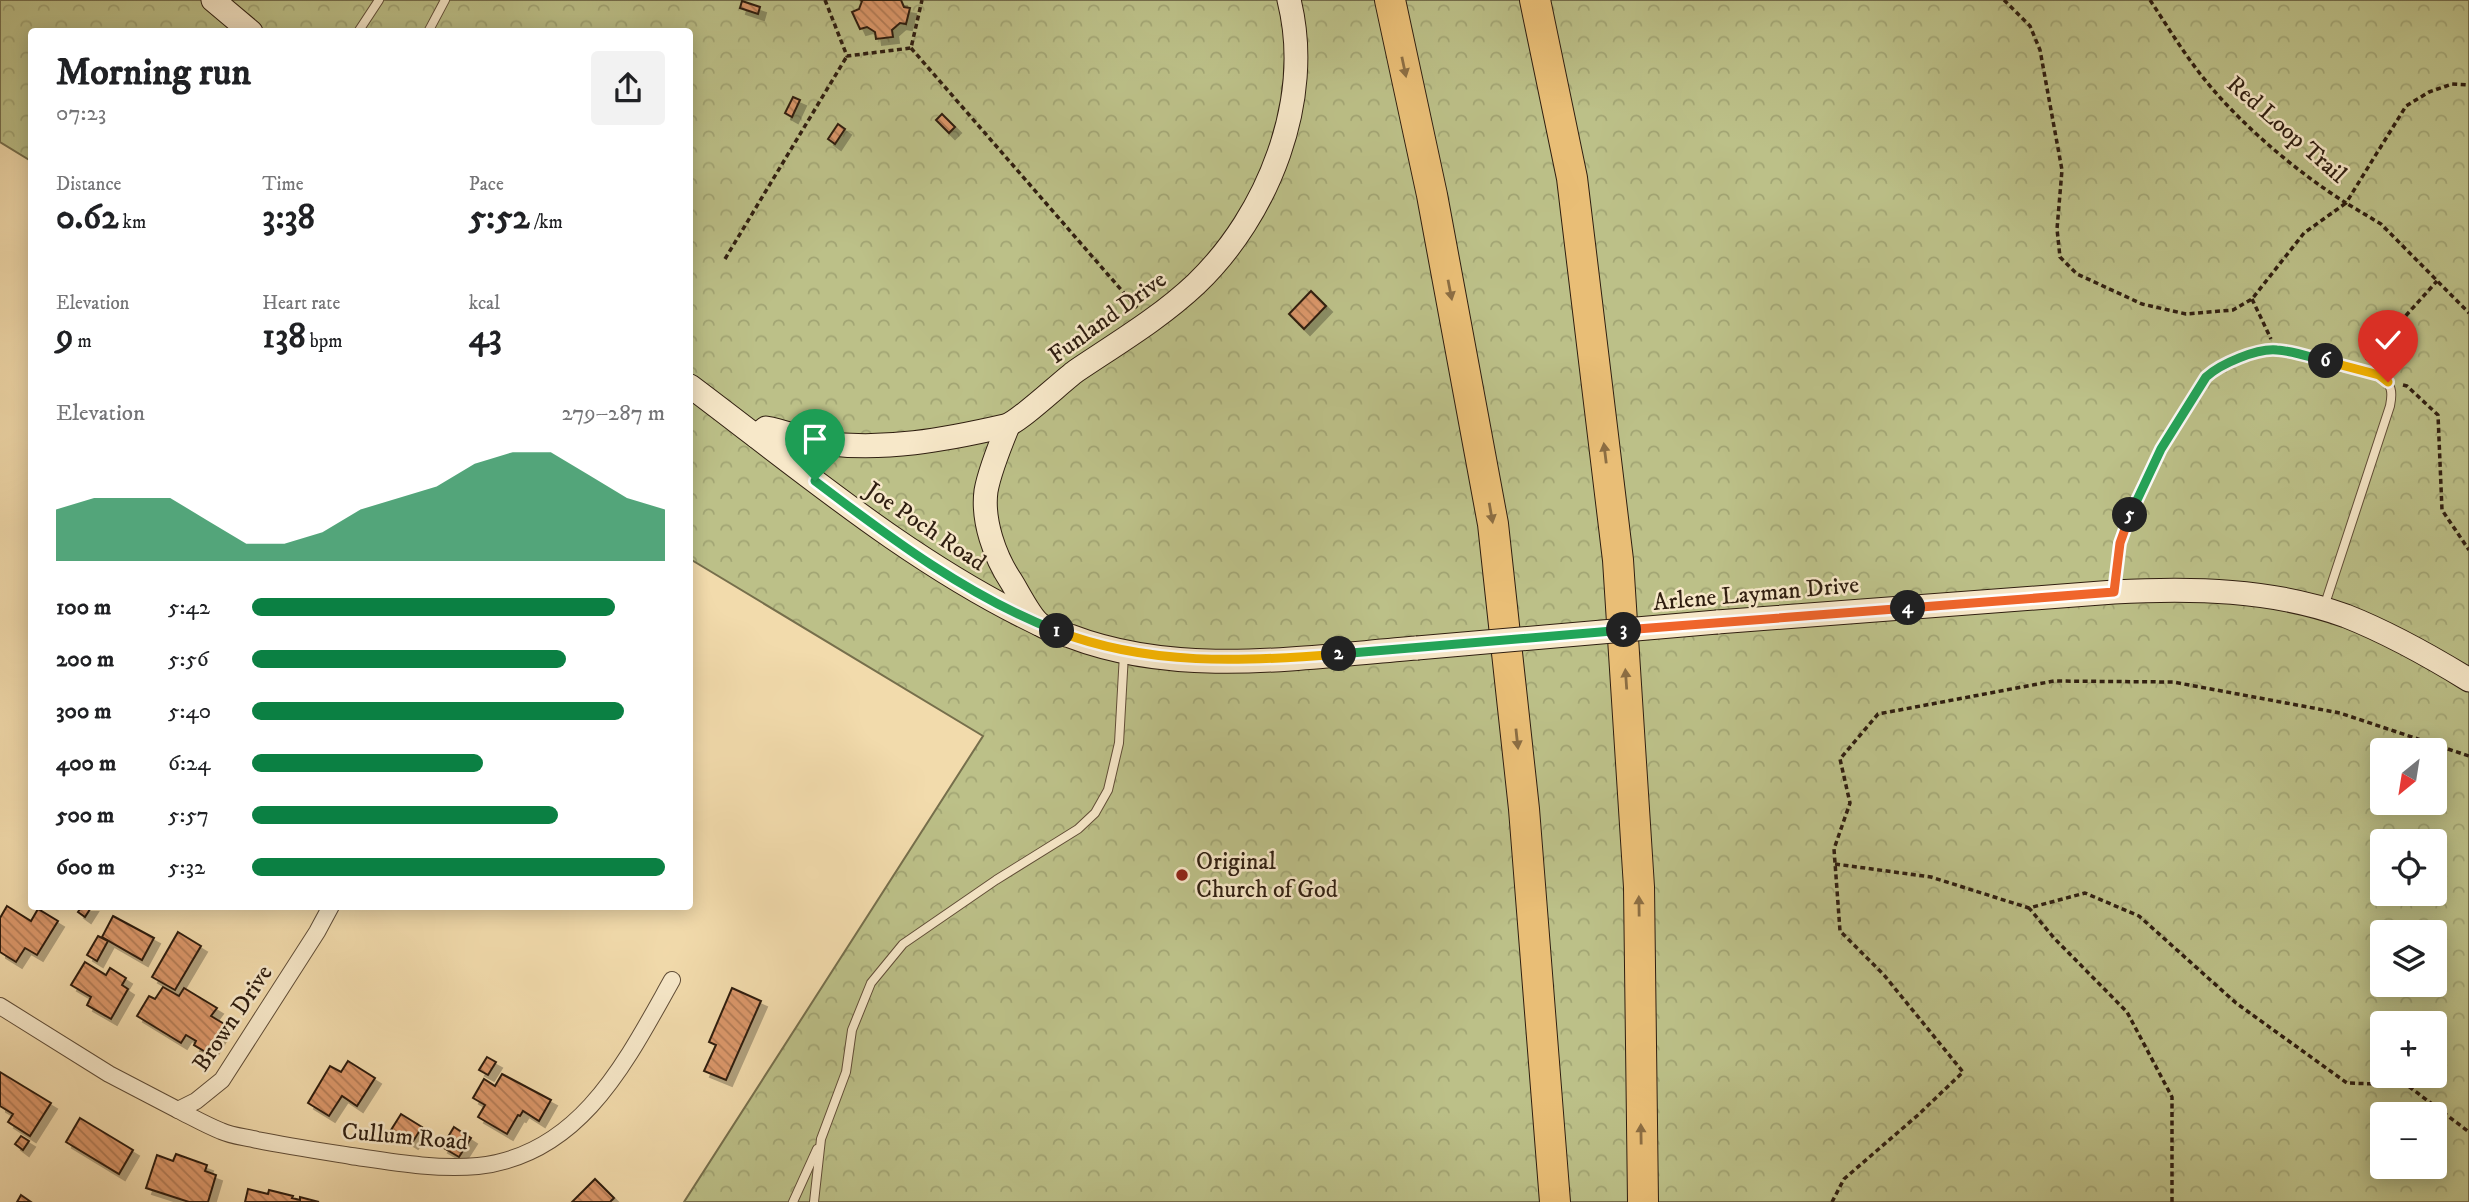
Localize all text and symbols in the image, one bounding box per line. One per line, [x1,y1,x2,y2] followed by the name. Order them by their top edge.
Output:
[56,49,251,97] text: Morning run
[591,51,665,125] button: share
[1399,56,1410,78] one-way arrow
[2220,70,2353,190] street label: Red Loop Trail
[56,99,106,128] text: 07:23
[56,173,121,196] text: Distance
[262,173,304,196] text: Time
[469,173,504,196] text: Pace
[56,196,119,240] text: 0.62
[262,196,315,240] text: 3:38
[469,196,530,240] text: 5:52
[119,211,146,234] text: km
[530,211,563,234] text: /km
[1043,265,1173,371] street label: Funland Drive
[1445,279,1456,301] one-way arrow
[56,292,130,315] text: Elevation
[262,292,340,315] text: Heart rate
[469,292,500,315] text: kcal
[2358,310,2418,382] pin
[56,315,73,359] text: 9
[262,315,306,359] text: 138
[469,315,502,359] text: 43
[2369,321,2407,359] icon: check
[73,330,92,353] text: m
[306,330,343,353] text: bpm
[2308,344,2344,378] pin: 6
[2321,349,2330,372] text: 6
[56,399,145,428] text: Elevation
[561,399,665,428] text: 279–287 m
[785,409,845,481] pin
[796,420,834,458] icon: arrive
[1600,442,1611,464] one-way arrow
[858,474,991,578] street label: Joe Poch Road
[2112,498,2148,532] pin: 5
[1486,502,1497,524] one-way arrow
[2125,503,2134,526] text: 5
[1652,570,1860,618] street label: Arlene Layman Drive
[1890,590,1926,626] pin: 4
[56,593,111,622] text: 100 m
[168,593,210,622] text: 5:42
[1902,596,1913,619] text: 4
[1606,612,1642,648] pin: 3
[1040,614,1074,648] pin: 1
[1620,618,1627,641] text: 3
[1053,619,1060,642] text: 1
[1322,636,1356,672] pin: 2
[1334,642,1343,665] text: 2
[56,645,114,674] text: 200 m
[168,645,209,674] text: 5:56
[1620,668,1631,690] one-way arrow
[56,697,112,726] text: 300 m
[168,697,211,726] text: 5:40
[1511,728,1522,750] one-way arrow
[2370,738,2446,816] north arrow
[2370,738,2447,1179] map controls
[56,749,116,778] text: 400 m
[168,749,211,778] text: 6:24
[56,801,114,830] text: 500 m
[168,801,209,830] text: 5:57
[2370,829,2447,906] button: locate
[1196,847,1338,905] place label: Original Church of God
[56,853,115,882] text: 600 m
[168,853,205,882] text: 5:32
[1174,867,1190,883] marker: Original Church of God
[1633,895,1645,917] one-way arrow
[2370,920,2447,997] button: layers
[186,960,279,1078] street label: Brown Drive
[2370,1011,2447,1088] button: +
[2370,1102,2447,1179] button: −
[341,1117,469,1157] street label: Cullum Road
[1636,1123,1647,1145] one-way arrow

